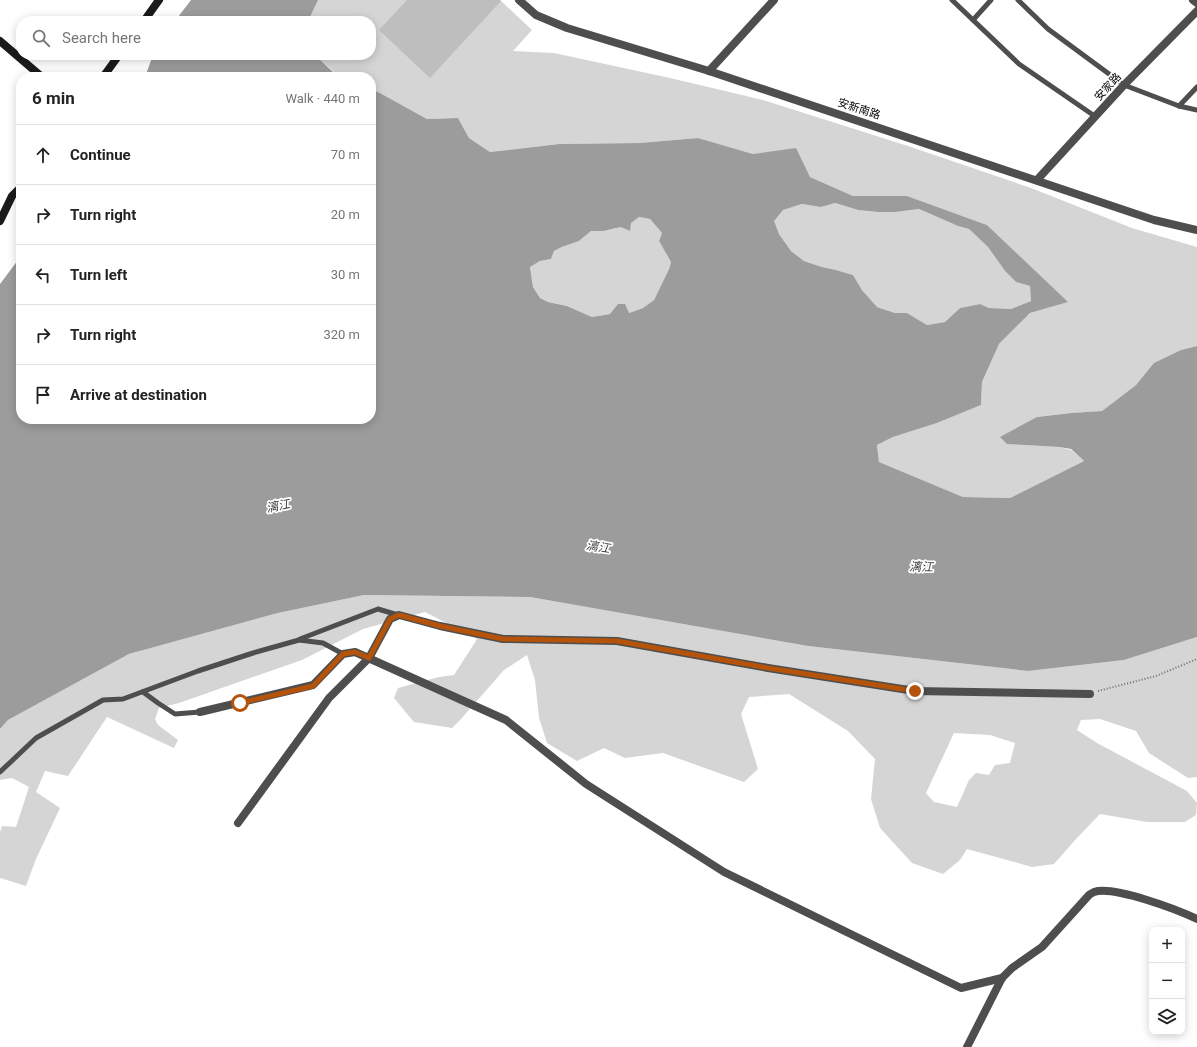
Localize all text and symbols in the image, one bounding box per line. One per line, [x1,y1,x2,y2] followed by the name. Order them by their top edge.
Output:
[16,16,376,60] search box
[30,27,52,49] icon: search
[62,29,141,47] text: Search here
[1092,70,1124,104] street label: 安家路
[32,88,75,108] text: 6 min
[285,91,360,106] text: Walk · 440 m
[836,96,882,122] street label: 安新南路
[32,144,54,166] icon: ahead
[70,146,131,164] text: Continue
[331,147,360,162] text: 70 m
[32,204,54,226] icon: right
[70,206,136,224] text: Turn right
[331,207,360,222] text: 20 m
[32,264,54,286] icon: left
[70,266,127,284] text: Turn left
[331,267,360,282] text: 30 m
[32,324,54,346] icon: right
[70,326,136,344] text: Turn right
[323,327,360,342] text: 320 m
[32,384,54,406] icon: arrive
[70,386,207,404] text: Arrive at destination
[265,496,293,515] water label: 漓江
[585,538,613,556] water label: 漓江
[909,560,935,574] water label: 漓江
[906,682,924,700] route end
[231,694,249,712] route start
[1149,927,1185,1035] map controls
[1149,927,1185,963] button: +
[1149,963,1185,999] button: −
[1149,999,1185,1035] button: layers

